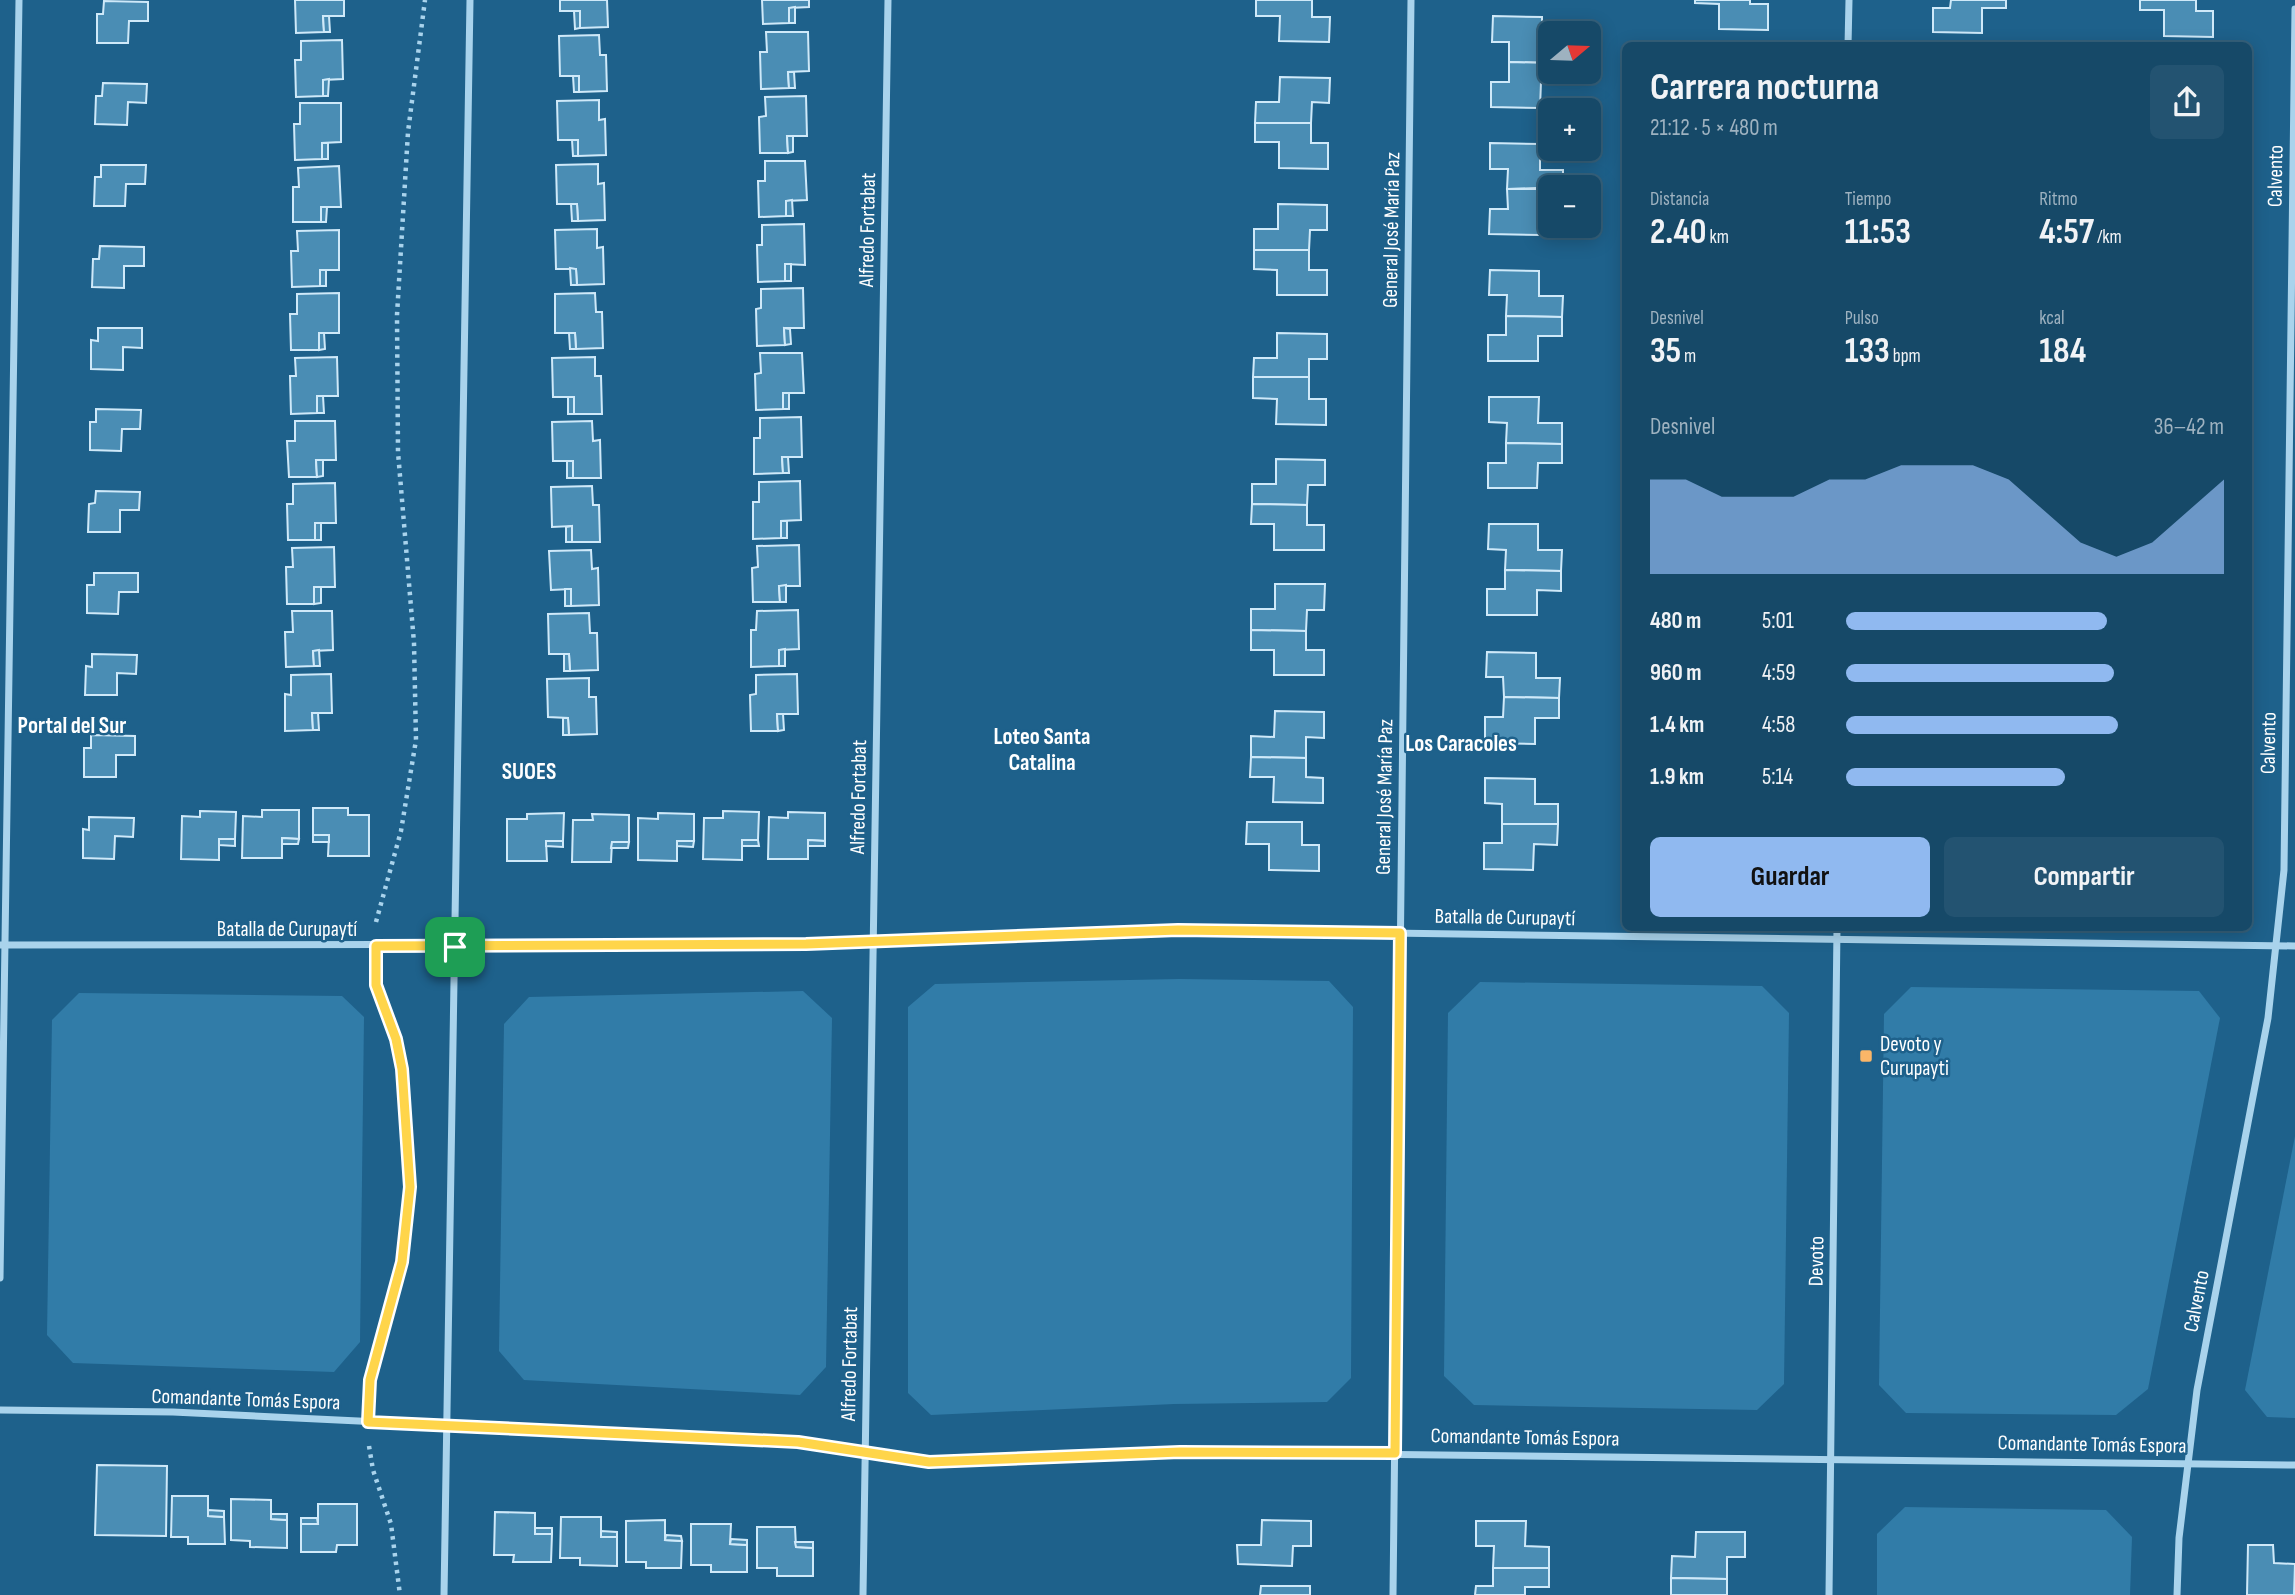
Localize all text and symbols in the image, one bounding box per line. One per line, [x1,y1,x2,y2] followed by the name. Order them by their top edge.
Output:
[1538,21,1601,84] north arrow
[1538,21,1601,238] map controls
[1650,65,1879,110] text: Carrera nocturna
[2150,65,2224,139] button: share
[1538,98,1601,161] button: +
[1650,114,1778,142] text: 21:12 · 5 × 480 m
[2262,145,2289,207] street label: Calvento
[1378,151,1405,308] street label: General José María Paz
[854,173,881,288] street label: Alfredo Fortabat
[1538,175,1601,238] button: −
[1650,188,1709,211] text: Distancia
[1845,188,1892,211] text: Tiempo
[2039,188,2078,211] text: Ritmo
[1650,211,1706,254] text: 2.40
[1845,211,1911,254] text: 11:53
[2039,211,2094,254] text: 4:57
[1706,226,1729,249] text: km
[2094,226,2122,249] text: /km
[1650,307,1704,330] text: Desnivel
[1845,307,1879,330] text: Pulso
[2039,307,2064,330] text: kcal
[1650,330,1681,373] text: 35
[1845,330,1890,373] text: 133
[2039,330,2086,373] text: 184
[1681,345,1696,368] text: m
[1890,345,1921,368] text: bpm
[1650,413,1715,441] text: Desnivel
[2154,413,2224,441] text: 36–42 m
[1650,607,1701,635] text: 480 m
[1762,607,1794,635] text: 5:01
[1650,659,1702,687] text: 960 m
[1762,659,1795,687] text: 4:59
[1650,711,1704,739] text: 1.4 km
[1762,711,1795,739] text: 4:58
[18,712,126,740] district label: Portal del Sur
[2255,712,2282,774] street label: Calvento
[1371,718,1398,875] street label: General José María Paz
[994,723,1091,777] district label: Loteo Santa Catalina
[1405,730,1517,758] district label: Los Caracoles
[845,740,872,855] street label: Alfredo Fortabat
[502,758,556,786] district label: SUOES
[1650,763,1704,791] text: 1.9 km
[1762,763,1793,791] text: 5:14
[1650,837,1930,917] button: Guardar
[1944,837,2224,917] button: Compartir
[1435,904,1576,931] street label: Batalla de Curupaytí
[217,917,357,942] street label: Batalla de Curupaytí
[425,917,485,977] pin
[436,928,474,966] icon: arrive
[1880,1032,1949,1081] place label: Devoto y Curupayti
[1858,1048,1874,1064] marker: Devoto y Curupayti
[1804,1236,1829,1286] street label: Devoto
[2178,1268,2215,1334] street label: Calvento
[836,1307,863,1422] street label: Alfredo Fortabat
[151,1384,341,1415] street label: Comandante Tomás Espora
[1430,1423,1620,1452] street label: Comandante Tomás Espora
[1997,1430,2187,1459] street label: Comandante Tomás Espora

